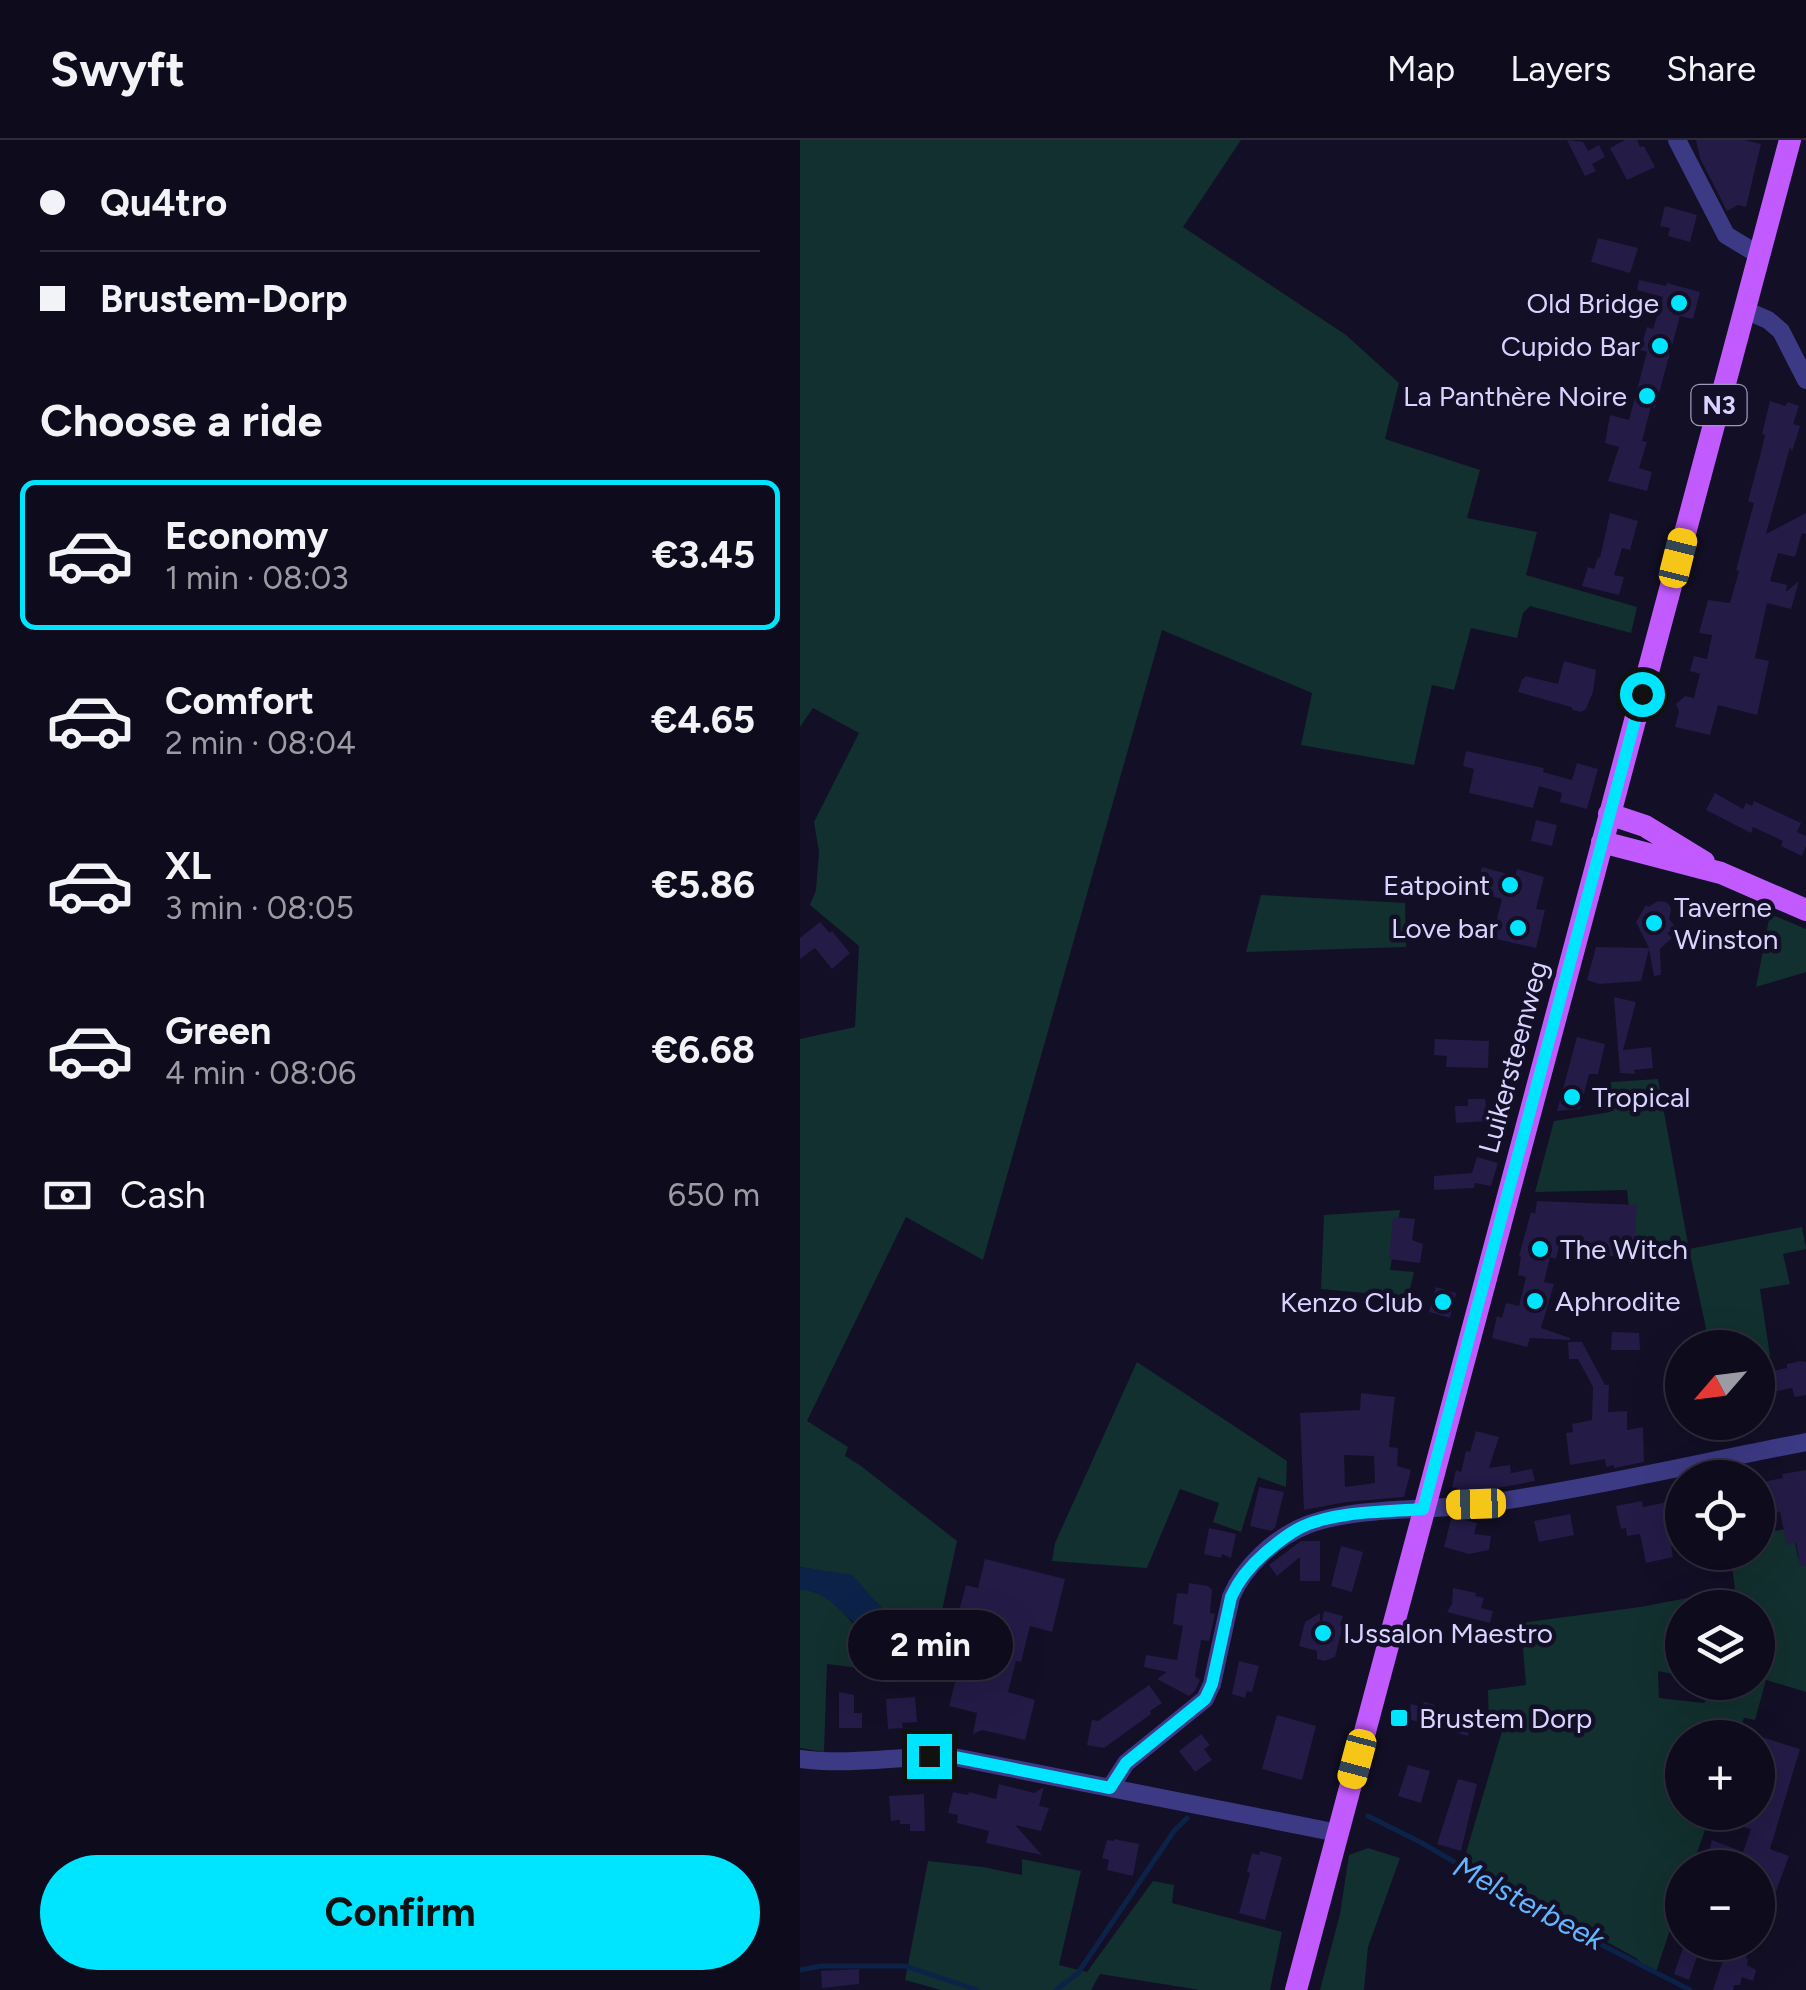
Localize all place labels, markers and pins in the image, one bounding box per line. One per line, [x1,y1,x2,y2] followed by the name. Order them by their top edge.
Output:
[1527,286,1659,320] place label: Old Bridge
[1668,292,1690,314] marker: Old Bridge
[1501,329,1641,363] place label: Cupido Bar
[1649,335,1671,357] marker: Cupido Bar
[1403,379,1627,413] place label: La Panthère Noire
[1636,385,1658,407] marker: La Panthère Noire
[1383,868,1490,902] place label: Eatpoint
[1499,874,1521,896] marker: Eatpoint
[1674,890,1778,956] place label: Taverne Winston
[1391,911,1499,945] place label: Love bar
[1643,912,1665,934] marker: Taverne Winston
[1507,917,1529,939] marker: Love bar
[1592,1080,1691,1114] place label: Tropical
[1561,1086,1583,1108] marker: Tropical
[1560,1232,1688,1266] place label: The Witch
[1529,1238,1551,1260] marker: The Witch
[1555,1284,1681,1318] place label: Aphrodite
[1280,1285,1423,1319] place label: Kenzo Club
[1524,1290,1546,1312] marker: Aphrodite
[1432,1291,1454,1313] marker: Kenzo Club
[1343,1616,1553,1650] place label: IJssalon Maestro
[1312,1622,1334,1644] marker: IJssalon Maestro
[1419,1701,1592,1735] place label: Brustem Dorp
[1388,1707,1410,1729] marker: Brustem Dorp

